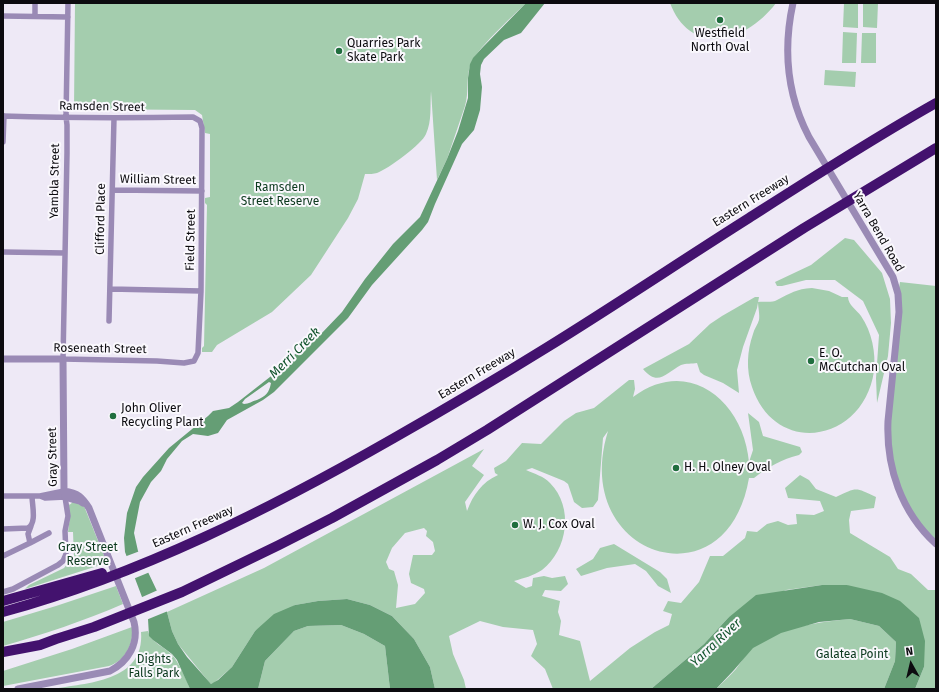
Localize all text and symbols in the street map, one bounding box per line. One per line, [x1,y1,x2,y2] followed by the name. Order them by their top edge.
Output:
[715,15,725,25] marker: Westfield North Oval
[691,27,749,55] place label: Westfield North Oval
[347,37,420,65] place label: Quarries Park Skate Park
[334,46,344,56] marker: Quarries Park Skate Park
[59,99,145,115] street label: Ramsden Street
[47,143,63,219] street label: Yambla Street
[120,172,196,188] street label: William Street
[710,172,792,230] street label: Eastern Freeway
[241,181,319,209] park label: Ramsden Street Reserve
[93,183,109,255] street label: Clifford Place
[849,190,907,274] street label: Yarra Bend Road
[183,209,199,271] street label: Field Street
[266,324,324,382] water label: Merri Creek
[53,341,147,357] street label: Roseneath Street
[436,345,518,403] street label: Eastern Freeway
[819,347,905,375] place label: E. O. McCutchan Oval
[806,356,816,366] marker: E. O. McCutchan Oval
[121,402,203,430] place label: John Oliver Recycling Plant
[108,411,118,421] marker: John Oliver Recycling Plant
[45,427,61,487] street label: Gray Street
[684,461,771,475] place label: H. H. Olney Oval
[671,463,681,473] marker: H. H. Olney Oval
[150,503,236,551] street label: Eastern Freeway
[523,518,595,532] place label: W. J. Cox Oval
[510,520,520,530] marker: W. J. Cox Oval
[58,541,118,569] park label: Gray Street Reserve
[688,616,744,670] water label: Yarra River
[891,644,931,684] north arrow
[905,645,914,659] text: N
[816,648,888,662] park label: Galatea Point
[128,653,180,681] park label: Dights Falls Park

